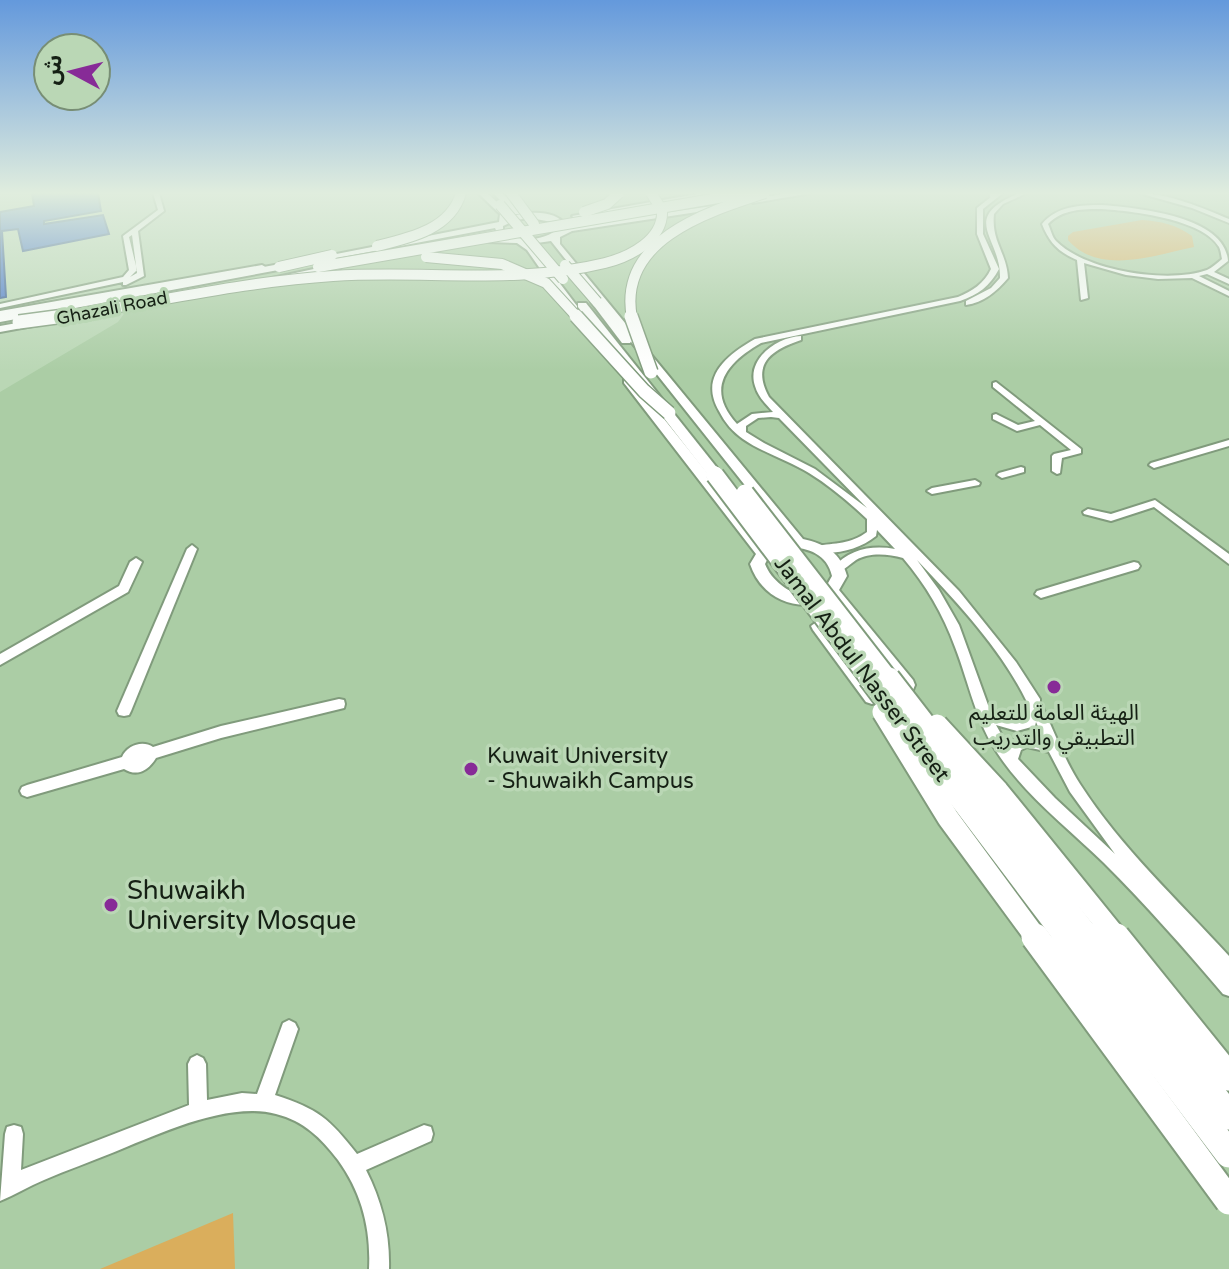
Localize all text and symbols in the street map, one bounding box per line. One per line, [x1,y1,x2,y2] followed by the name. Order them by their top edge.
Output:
[32,32,112,112] north arrow
[38,53,68,86] text: ش
[55,286,169,330] street label: Ghazali Road
[769,551,955,787] street label: Jamal Abdul Nasser Street
[1045,678,1063,696] marker: الهيئة العامة للتعليم التطبيقي والتدريب
[969,700,1139,754] place label: الهيئة العامة للتعليم التطبيقي والتدريب
[487,743,694,794] place label: Kuwait University - Shuwaikh Campus
[462,760,480,778] marker: Kuwait University - Shuwaikh Campus
[127,875,356,936] place label: Shuwaikh University Mosque
[102,896,120,914] marker: Shuwaikh University Mosque

